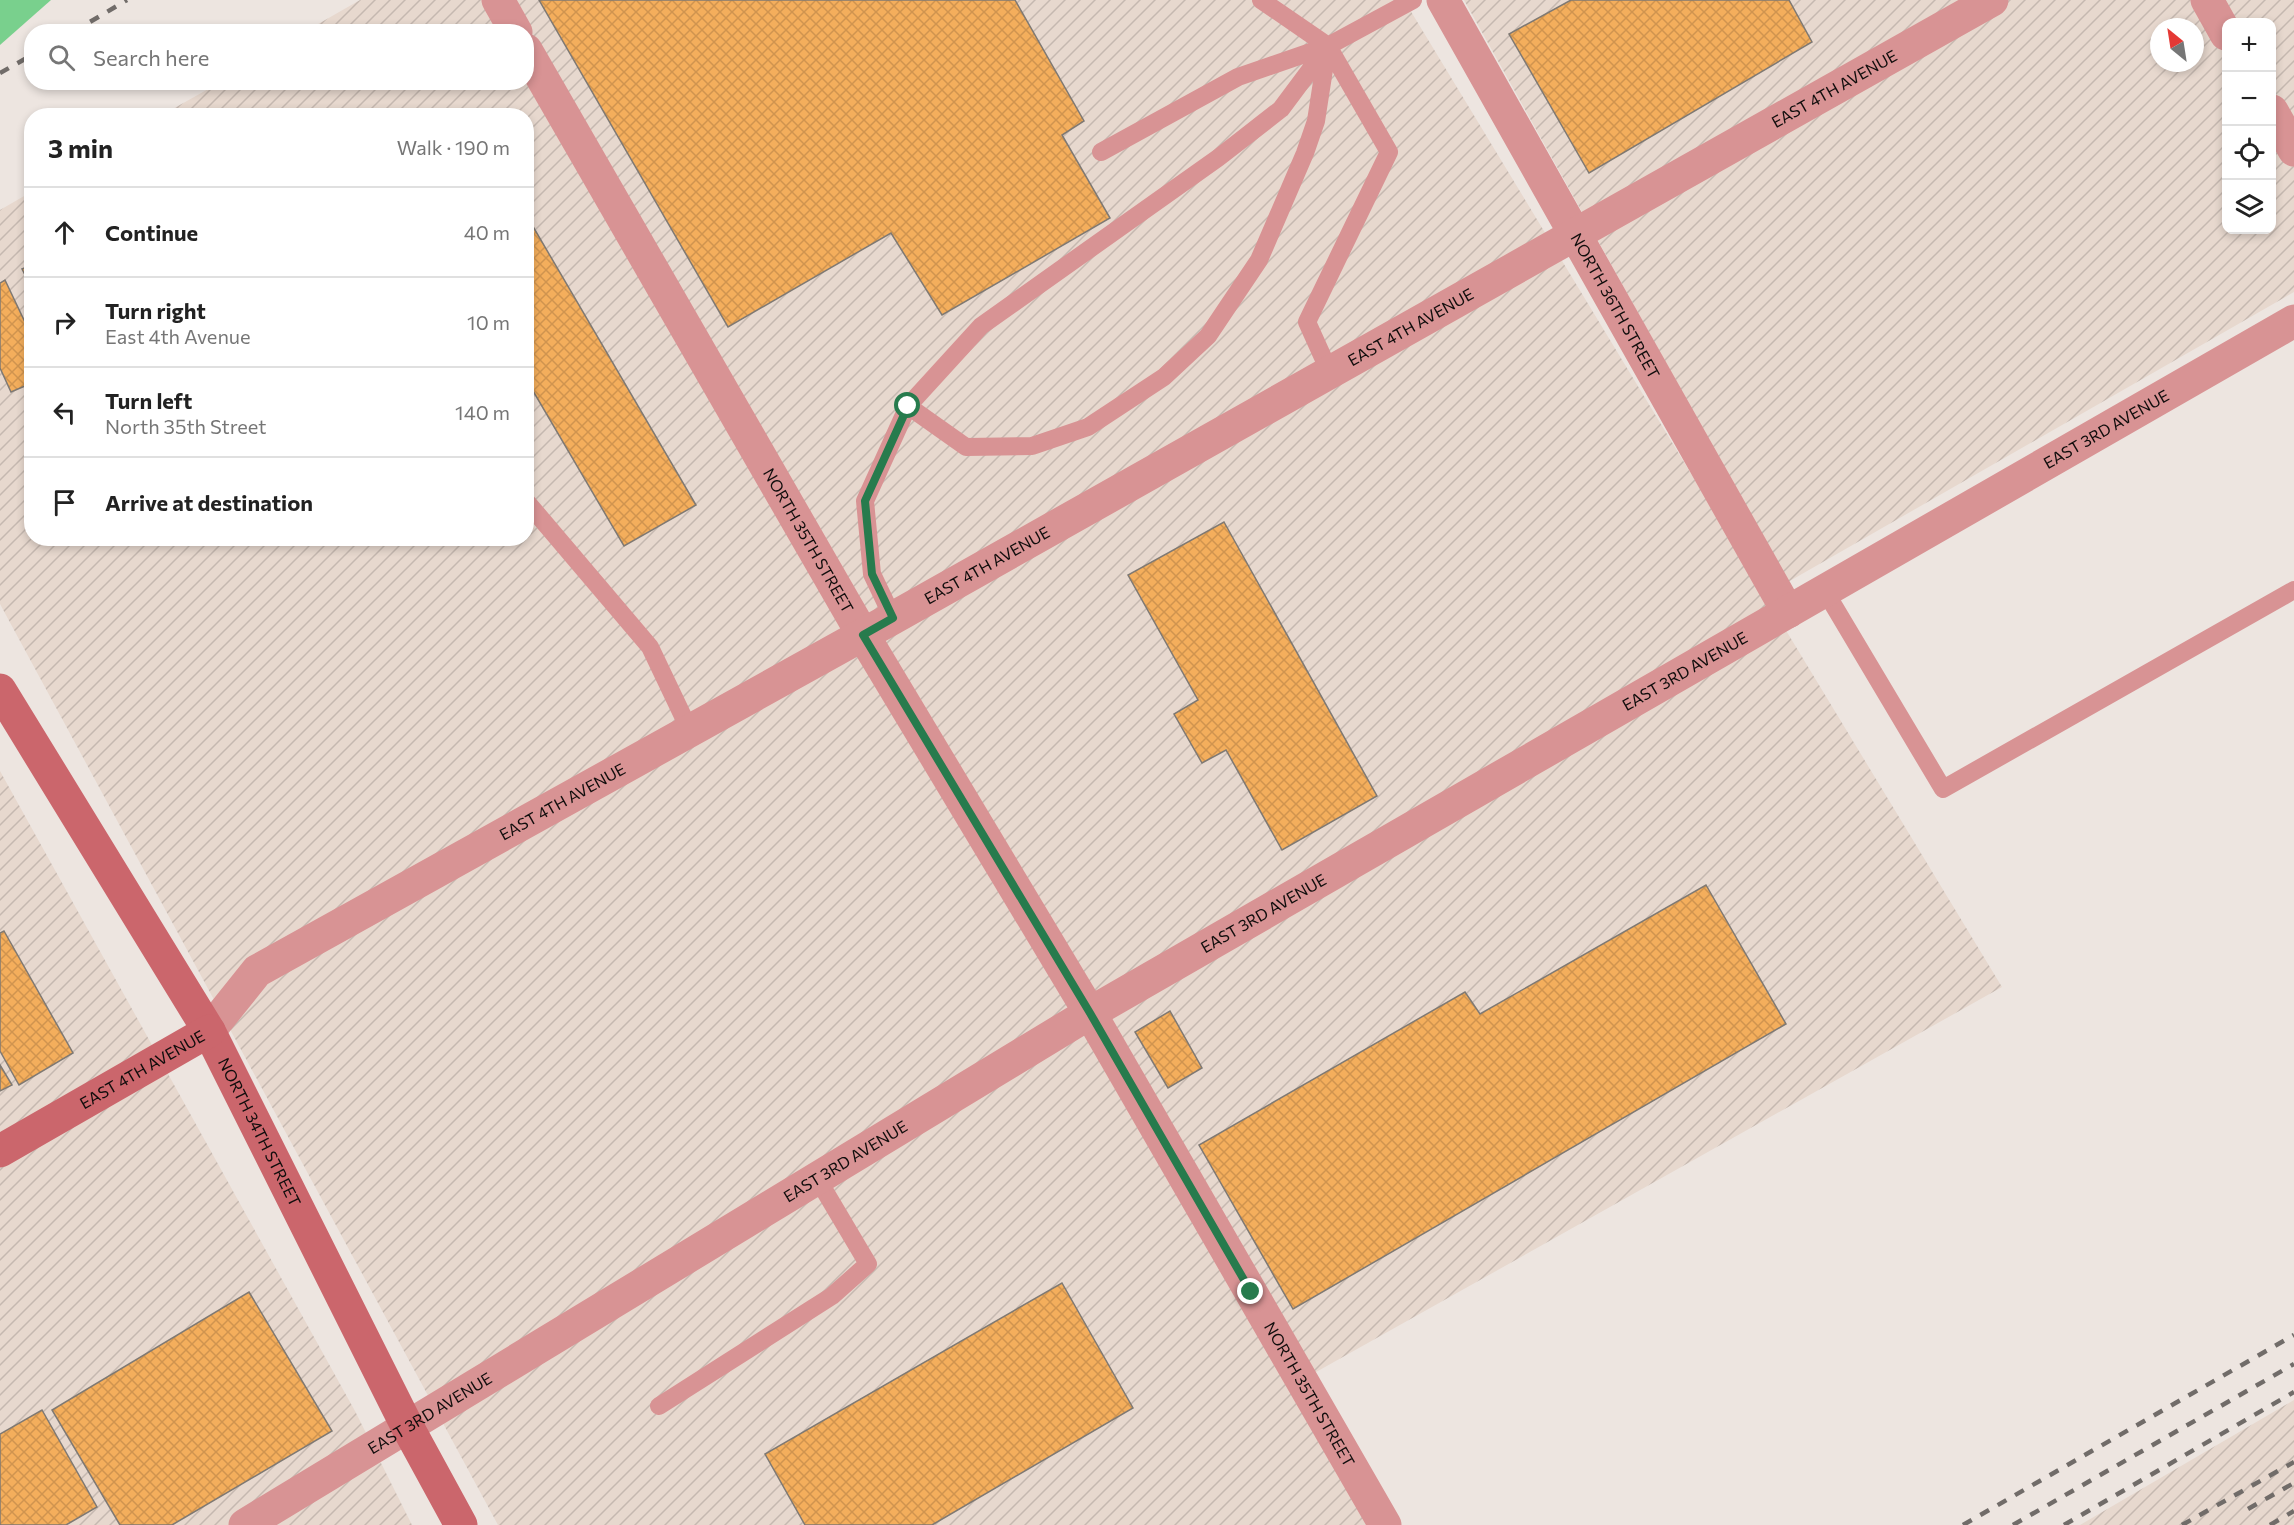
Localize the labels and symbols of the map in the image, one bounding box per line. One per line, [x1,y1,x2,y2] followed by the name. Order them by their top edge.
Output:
[2150,18,2204,72] north arrow
[1768,45,1900,131] street label: EAST 4TH AVENUE
[1567,229,1664,382] street label: NORTH 36TH STREET
[1344,284,1476,369] street label: EAST 4TH AVENUE
[2040,385,2172,472] street label: EAST 3RD AVENUE
[894,392,920,418] route start
[760,465,858,616] street label: NORTH 35TH STREET
[921,522,1053,608] street label: EAST 4TH AVENUE
[1618,627,1751,714] street label: EAST 3RD AVENUE
[496,759,628,844] street label: EAST 4TH AVENUE
[1197,869,1329,956] street label: EAST 3RD AVENUE
[76,1026,208,1112] street label: EAST 4TH AVENUE
[215,1054,305,1209] street label: NORTH 34TH STREET
[780,1116,911,1206] street label: EAST 3RD AVENUE
[1237,1278,1263,1304] route end
[1261,1318,1359,1470] street label: NORTH 35TH STREET
[364,1368,495,1457] street label: EAST 3RD AVENUE

